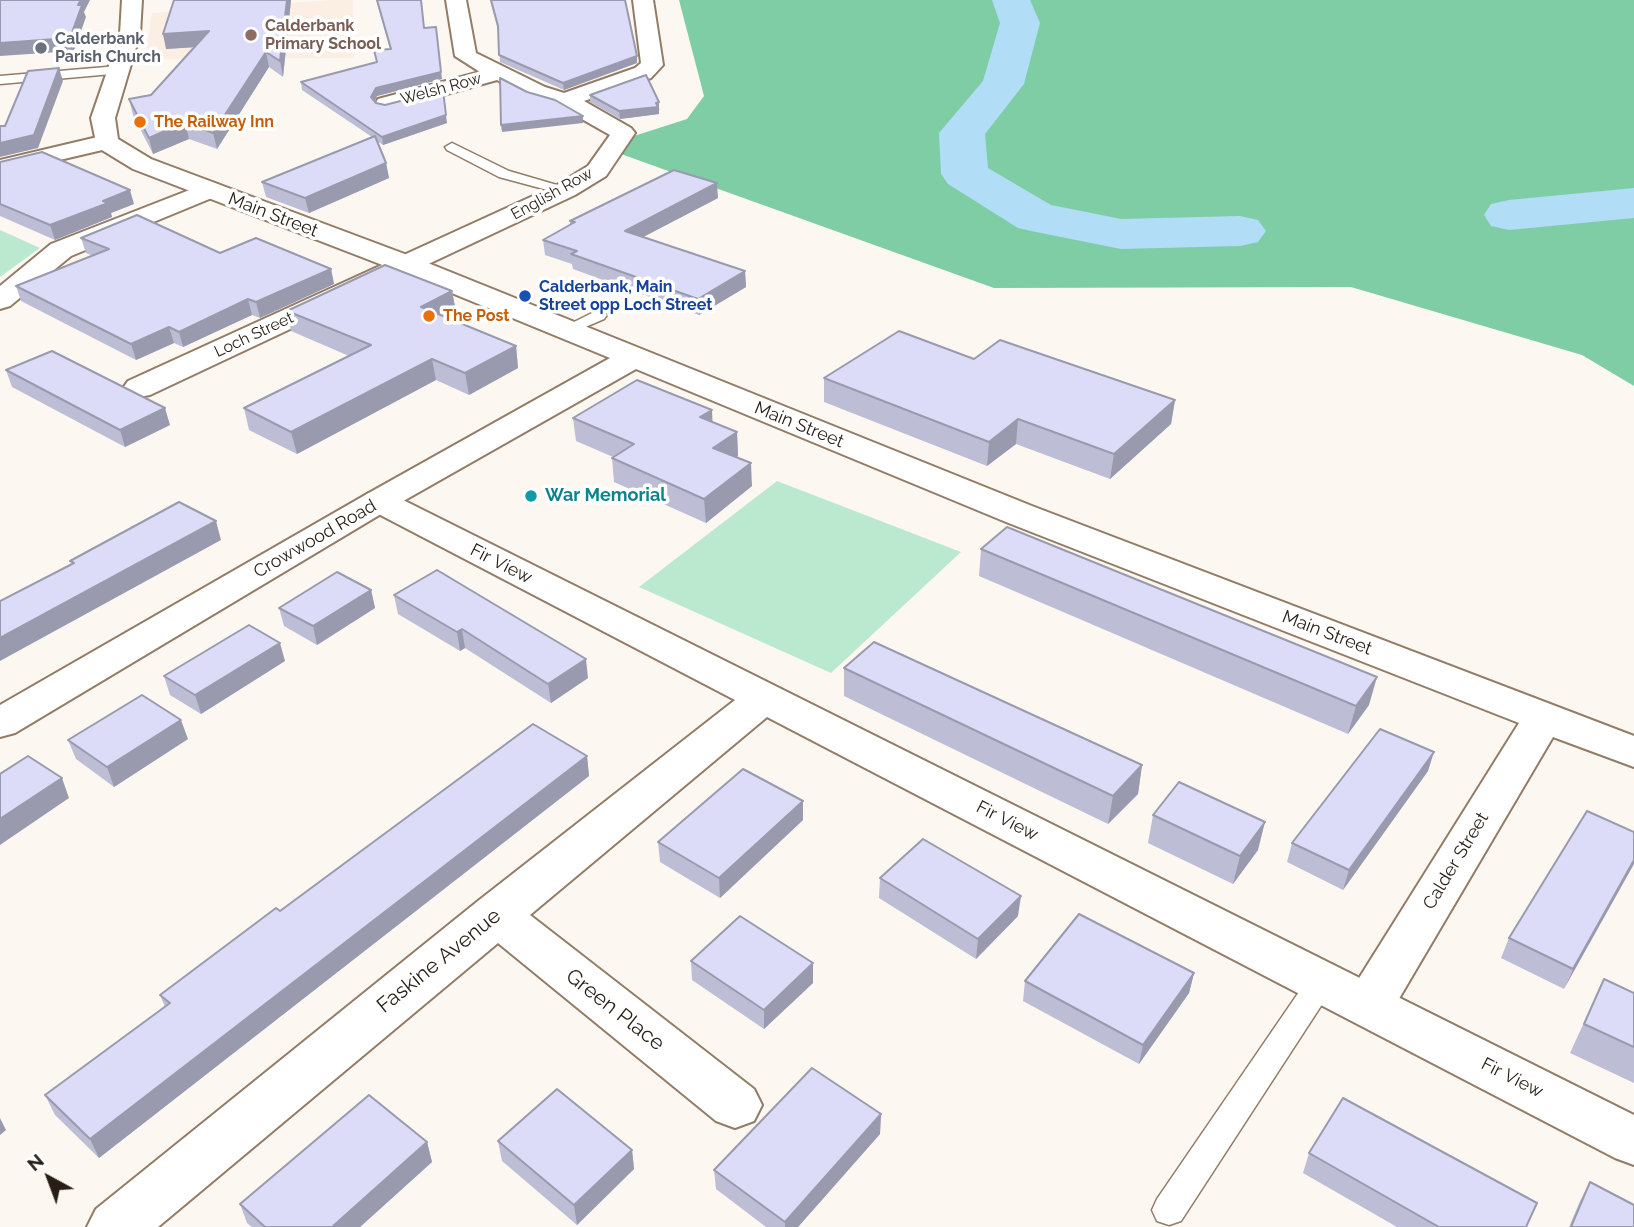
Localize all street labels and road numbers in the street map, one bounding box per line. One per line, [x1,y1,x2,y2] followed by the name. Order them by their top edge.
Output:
[398,69,484,109] street label: Welsh Row
[508,164,596,224] street label: English Row
[225,188,321,242] street label: Main Street
[211,308,297,362] street label: Loch Street
[751,397,847,453] street label: Main Street
[250,495,380,583] street label: Crowwood Road
[466,539,536,589] street label: Fir View
[1279,606,1375,660] street label: Main Street
[972,796,1042,846] street label: Fir View
[1419,808,1493,914] street label: Calder Street
[372,903,506,1019] street label: Faskine Avenue
[561,964,669,1056] street label: Green Place
[1477,1053,1547,1103] street label: Fir View

